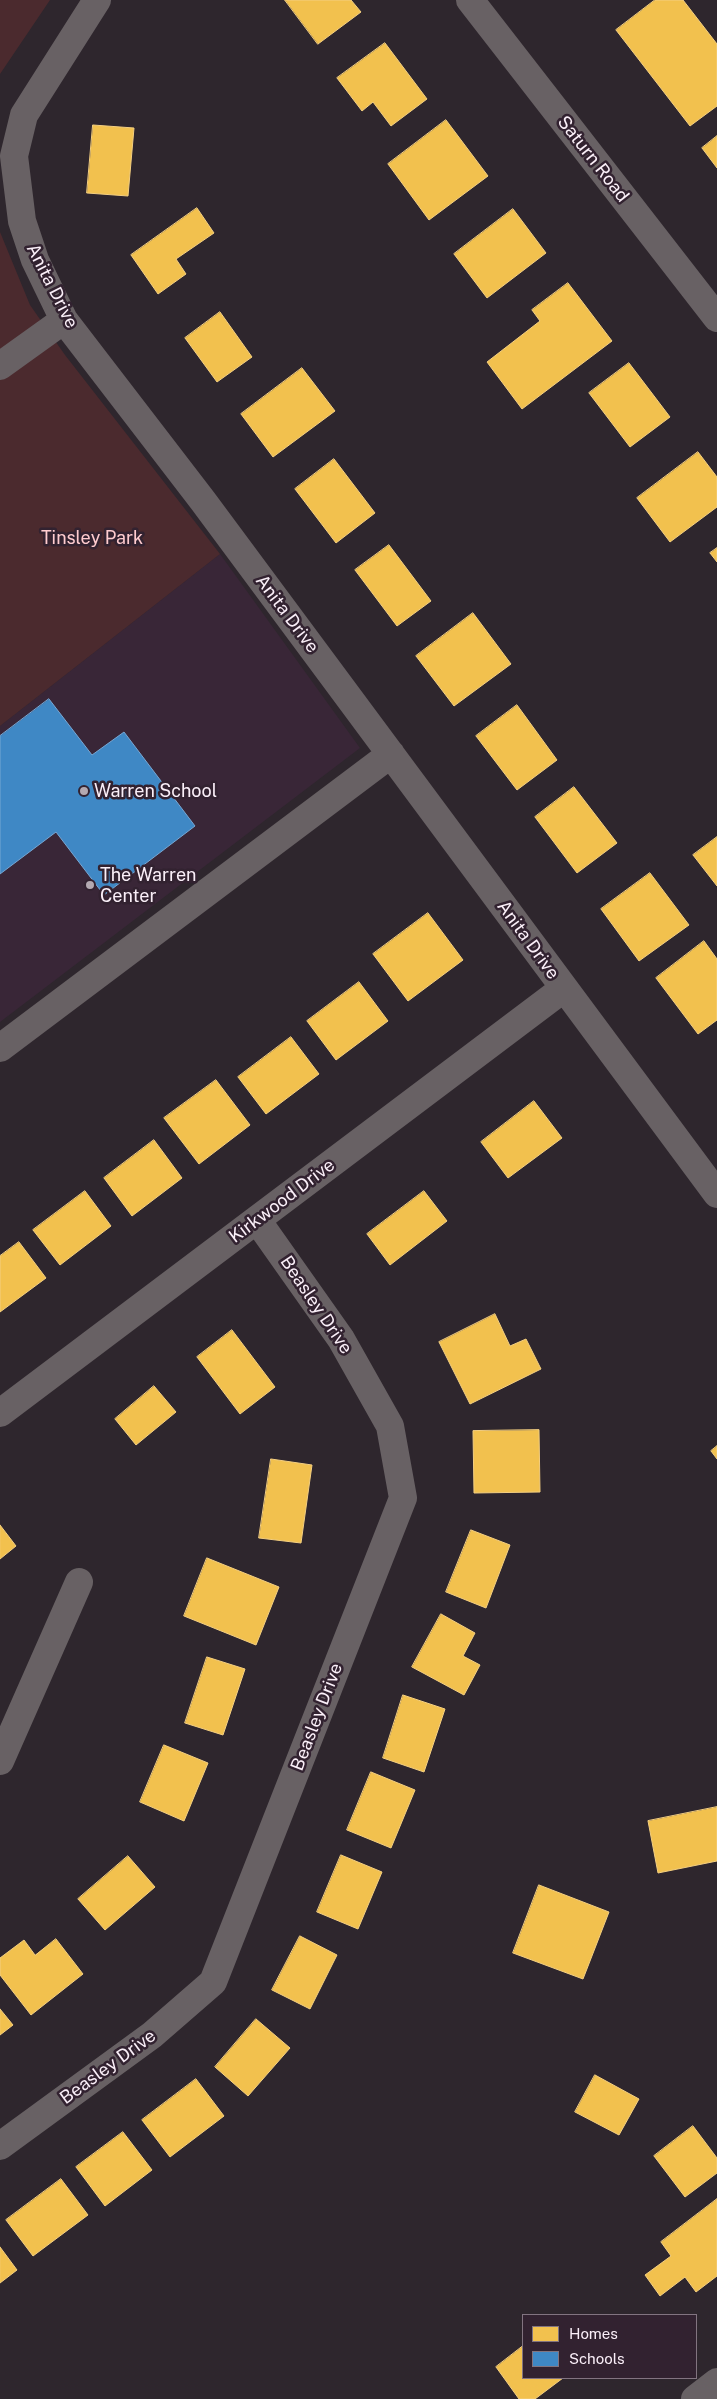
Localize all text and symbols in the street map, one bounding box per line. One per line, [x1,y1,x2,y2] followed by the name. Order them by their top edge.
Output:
[553,112,633,206] street label: Saturn Road
[22,240,82,332] street label: Anita Drive
[41,527,143,549] park label: Tinsley Park
[251,571,323,657] street label: Anita Drive
[94,780,217,802] place label: Warren School
[78,785,90,797] marker: Warren School
[100,864,196,906] place label: The Warren Center
[84,879,96,891] marker: The Warren Center
[492,896,564,984] street label: Anita Drive
[225,1154,339,1248] street label: Kirkwood Drive
[275,1252,357,1358] street label: Beasley Drive
[287,1660,347,1774] street label: Beasley Drive
[56,2025,160,2109] street label: Beasley Drive
[522,2314,697,2379] legend
[569,2325,618,2342] text: Homes
[569,2350,625,2367] text: Schools

